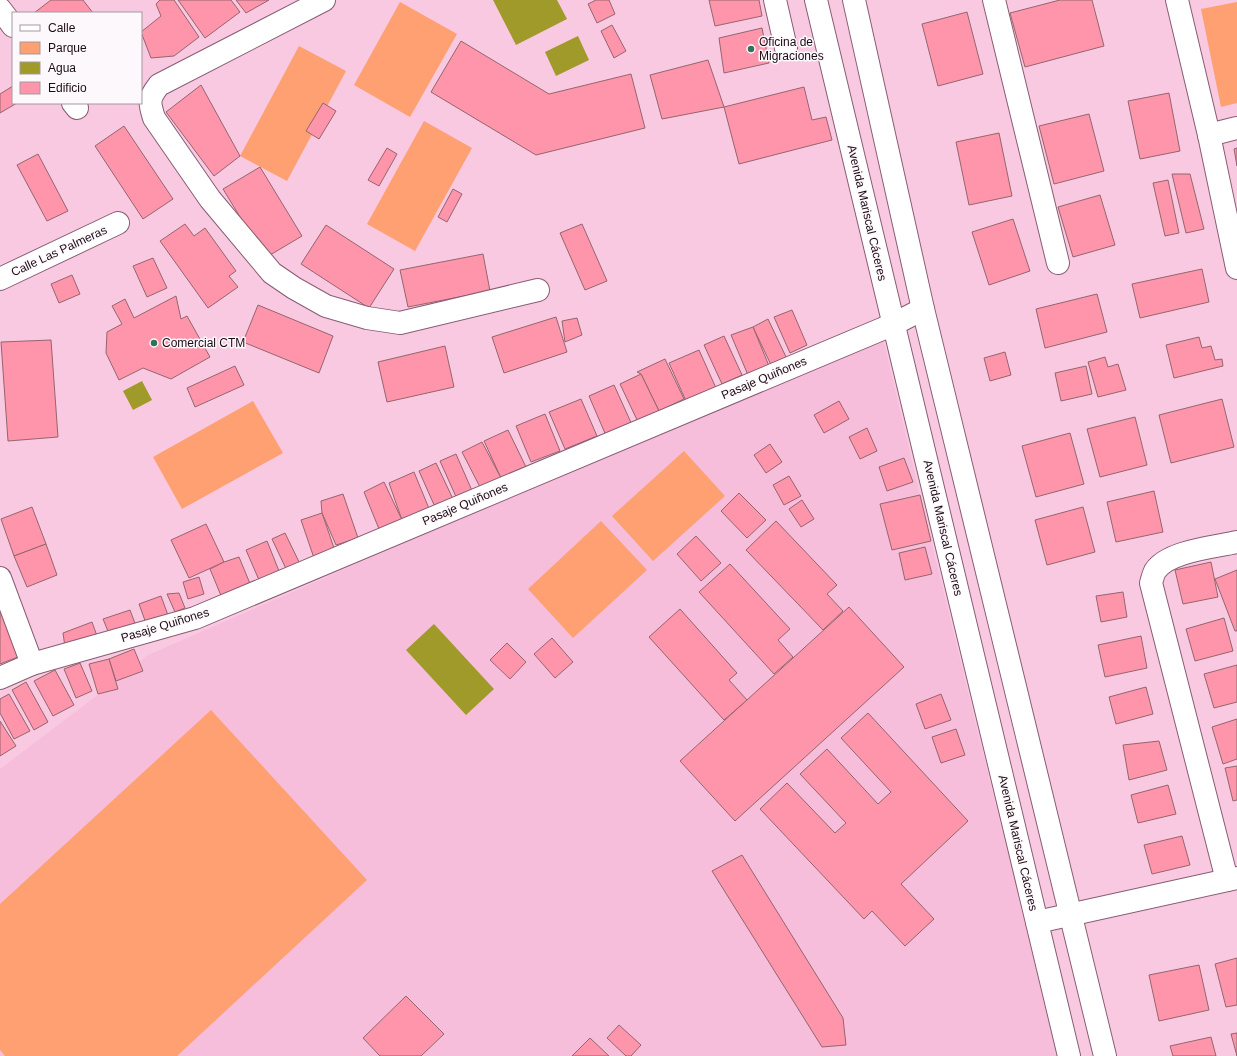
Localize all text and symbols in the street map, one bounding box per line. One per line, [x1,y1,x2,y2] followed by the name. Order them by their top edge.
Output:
[12,12,142,104] legend
[48,21,76,35] text: Calle
[759,35,824,63] place label: Oficina de Migraciones
[48,41,87,55] text: Parque
[746,44,756,54] marker: Oficina de Migraciones
[48,61,76,75] text: Agua
[48,81,87,95] text: Edificio
[845,144,889,282] street label: Avenida Mariscal Cáceres
[9,223,109,279] street label: Calle Las Palmeras
[162,336,245,350] place label: Comercial CTM
[149,338,159,348] marker: Comercial CTM
[719,354,809,402] street label: Pasaje Quiñones
[921,459,965,597] street label: Avenida Mariscal Cáceres
[420,480,510,528] street label: Pasaje Quiñones
[119,605,211,645] street label: Pasaje Quiñones
[996,774,1040,912] street label: Avenida Mariscal Cáceres

